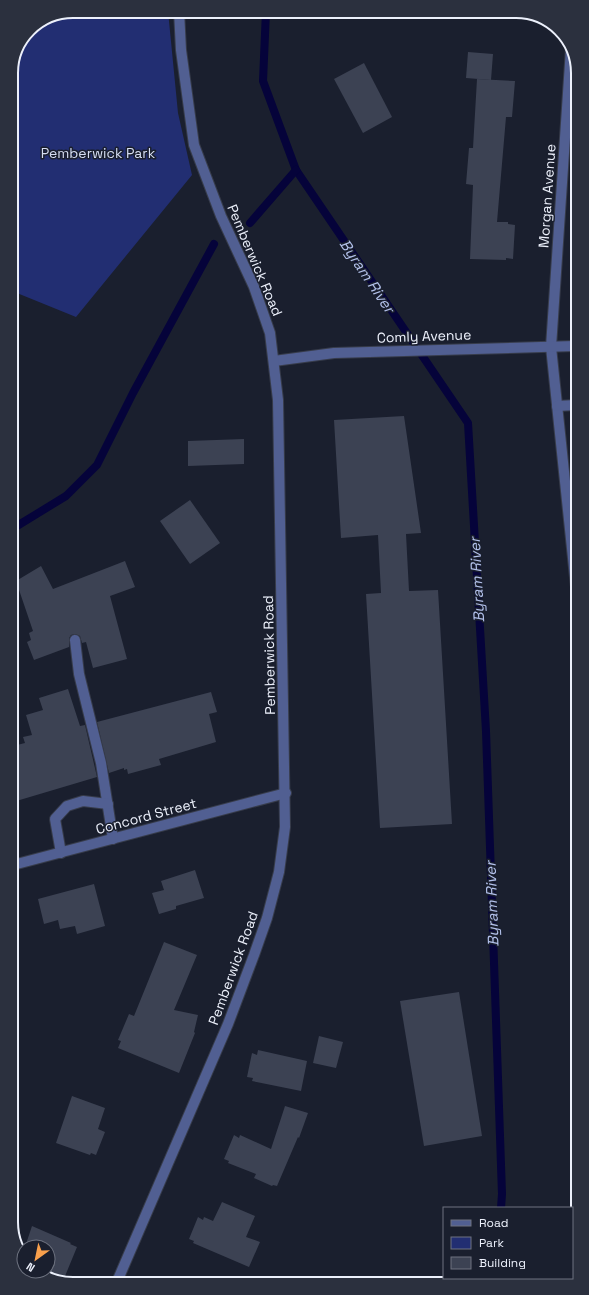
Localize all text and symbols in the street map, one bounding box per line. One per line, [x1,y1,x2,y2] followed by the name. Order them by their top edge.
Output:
[534,143,560,249] street label: Morgan Avenue
[41,144,156,162] park label: Pemberwick Park
[223,201,287,319] street label: Pemberwick Road
[336,235,400,318] water label: Byram River
[376,325,472,347] street label: Comly Avenue
[465,536,488,623] water label: Byram River
[259,595,279,715] street label: Pemberwick Road
[94,794,198,838] street label: Concord Street
[480,860,502,947] water label: Byram River
[204,909,262,1027] street label: Pemberwick Road
[443,1207,573,1279] legend
[479,1215,508,1231] text: Road
[479,1235,504,1251] text: Park
[16,1239,56,1279] north arrow
[479,1255,526,1271] text: Building
[24,1260,37,1275] text: N

